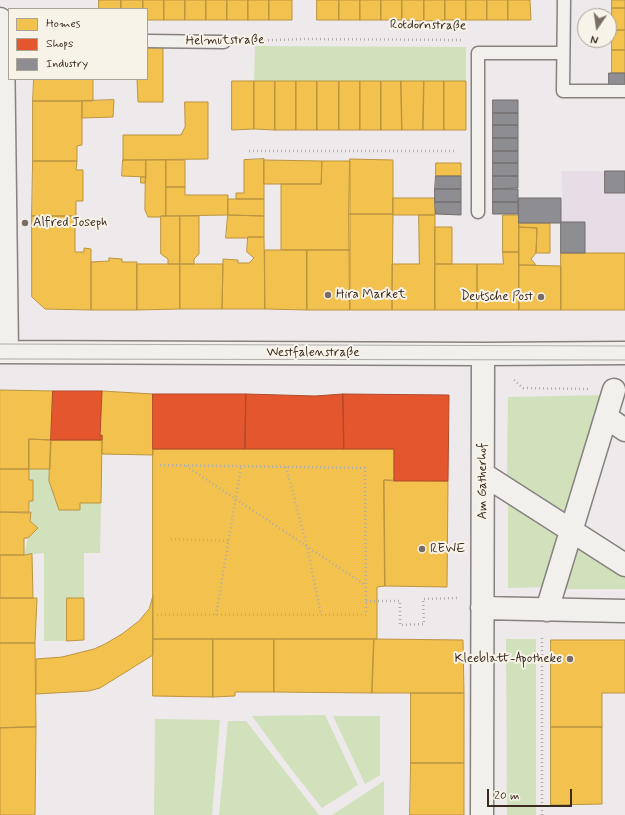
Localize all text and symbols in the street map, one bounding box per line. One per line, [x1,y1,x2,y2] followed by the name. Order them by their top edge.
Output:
[8,8,148,80] legend
[577,8,617,48] north arrow
[46,16,81,32] text: Homes
[390,18,466,34] street label: Rotdornstraße
[589,31,600,46] text: N
[186,33,264,49] street label: Helmutstraße
[46,36,73,52] text: Shops
[46,56,88,72] text: Industry
[33,215,108,231] place label: Alfred Joseph
[20,218,30,228] marker: Alfred Joseph
[336,287,406,303] place label: Hira Market
[461,289,533,305] place label: Deutsche Post
[323,290,333,300] marker: Hira Market
[536,292,546,302] marker: Deutsche Post
[266,345,360,361] street label: Westfalenstraße
[475,443,491,519] street label: Am Gatherhof
[430,541,465,557] place label: REWE
[417,544,427,554] marker: REWE
[454,651,562,667] place label: Kleeblatt-Apotheke
[565,654,575,664] marker: Kleeblatt-Apotheke
[489,781,574,807] scale bar
[494,788,520,804] text: 20 m

